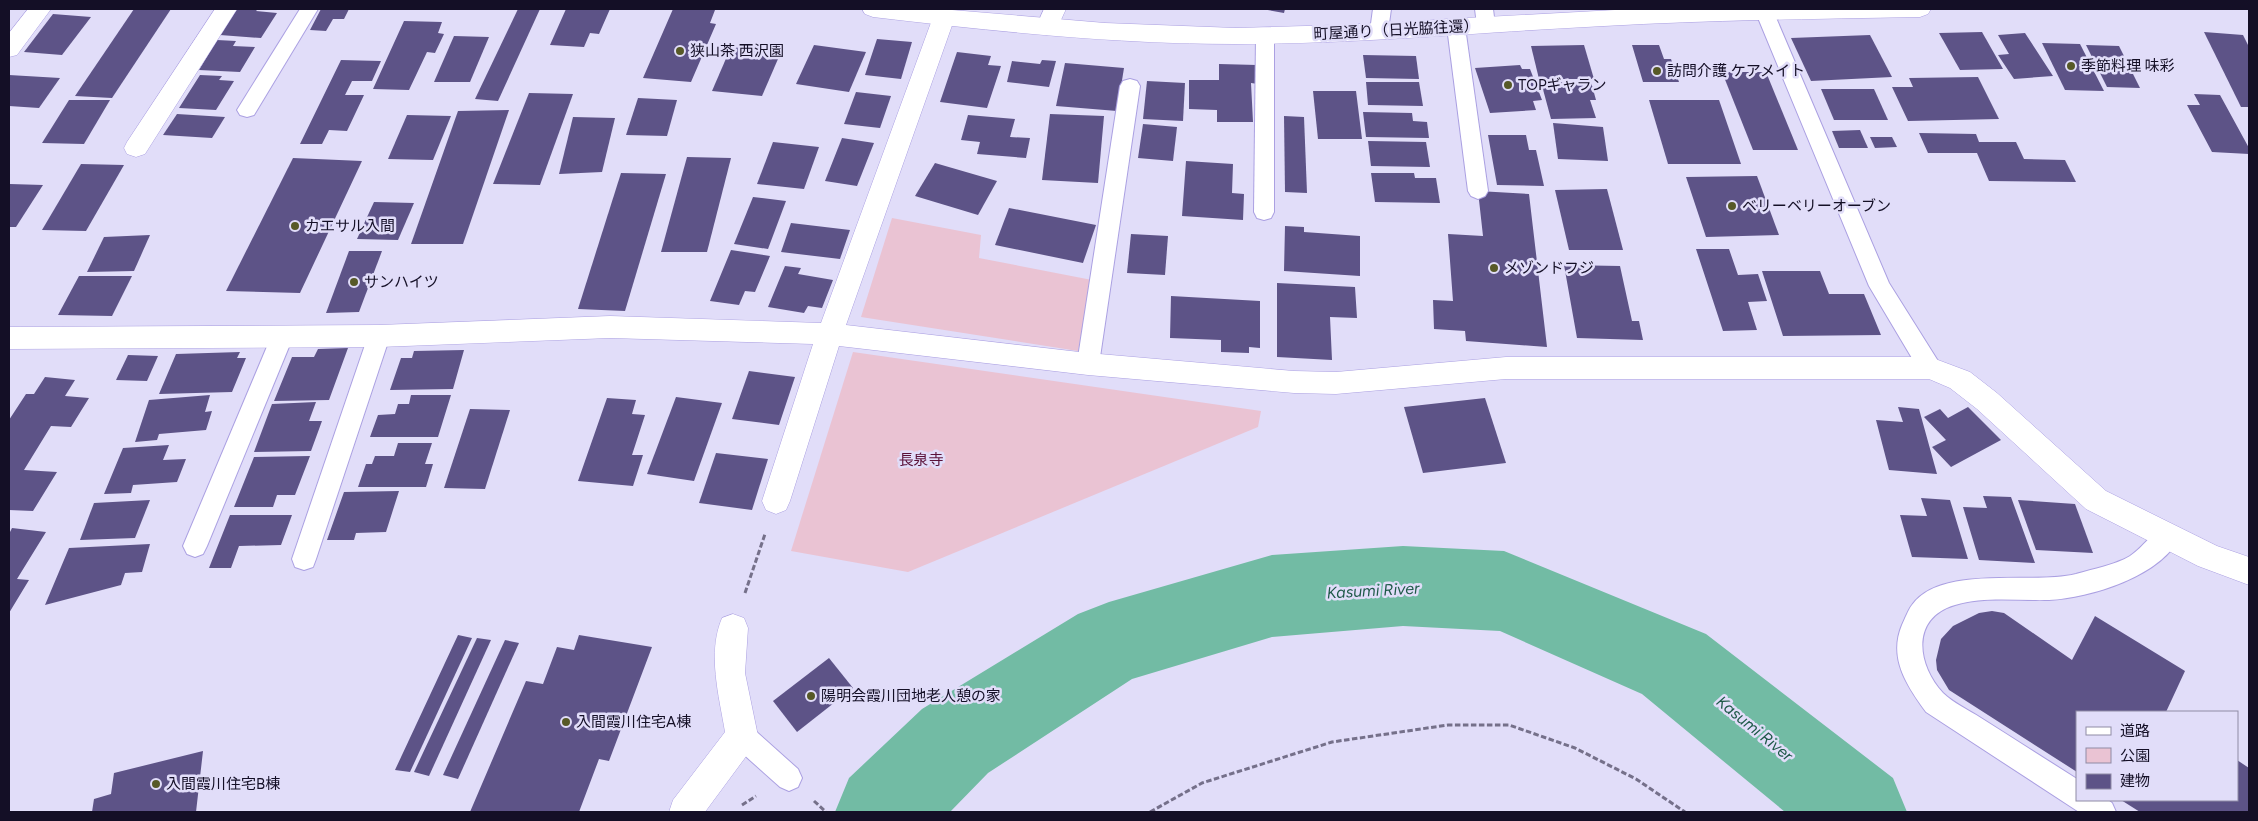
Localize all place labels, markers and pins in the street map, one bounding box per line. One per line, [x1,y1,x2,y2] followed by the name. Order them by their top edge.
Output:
[690,42,784,60] place label: 狭山茶 西沢園
[674,45,686,57] marker: 狭山茶 西沢園
[2081,57,2175,75] place label: 季節料理 味彩
[2065,60,2077,72] marker: 季節料理 味彩
[1667,62,1805,80] place label: 訪問介護 ケアメイト
[1651,65,1663,77] marker: 訪問介護 ケアメイト
[1518,76,1607,94] place label: TOPギャラン
[1502,79,1514,91] marker: TOPギャラン
[1742,197,1891,215] place label: ベリーベリーオーブン
[1726,200,1738,212] marker: ベリーベリーオーブン
[305,217,395,235] place label: カエサル入間
[289,220,301,232] marker: カエサル入間
[1504,259,1594,277] place label: メゾンドフジ
[1488,262,1500,274] marker: メゾンドフジ
[364,273,439,291] place label: サンハイツ
[348,276,360,288] marker: サンハイツ
[821,687,1001,705] place label: 陽明会霞川団地老人憩の家
[805,690,817,702] marker: 陽明会霞川団地老人憩の家
[576,713,691,731] place label: 入間霞川住宅A棟
[560,716,572,728] marker: 入間霞川住宅A棟
[166,775,280,793] place label: 入間霞川住宅B棟
[150,778,162,790] marker: 入間霞川住宅B棟

